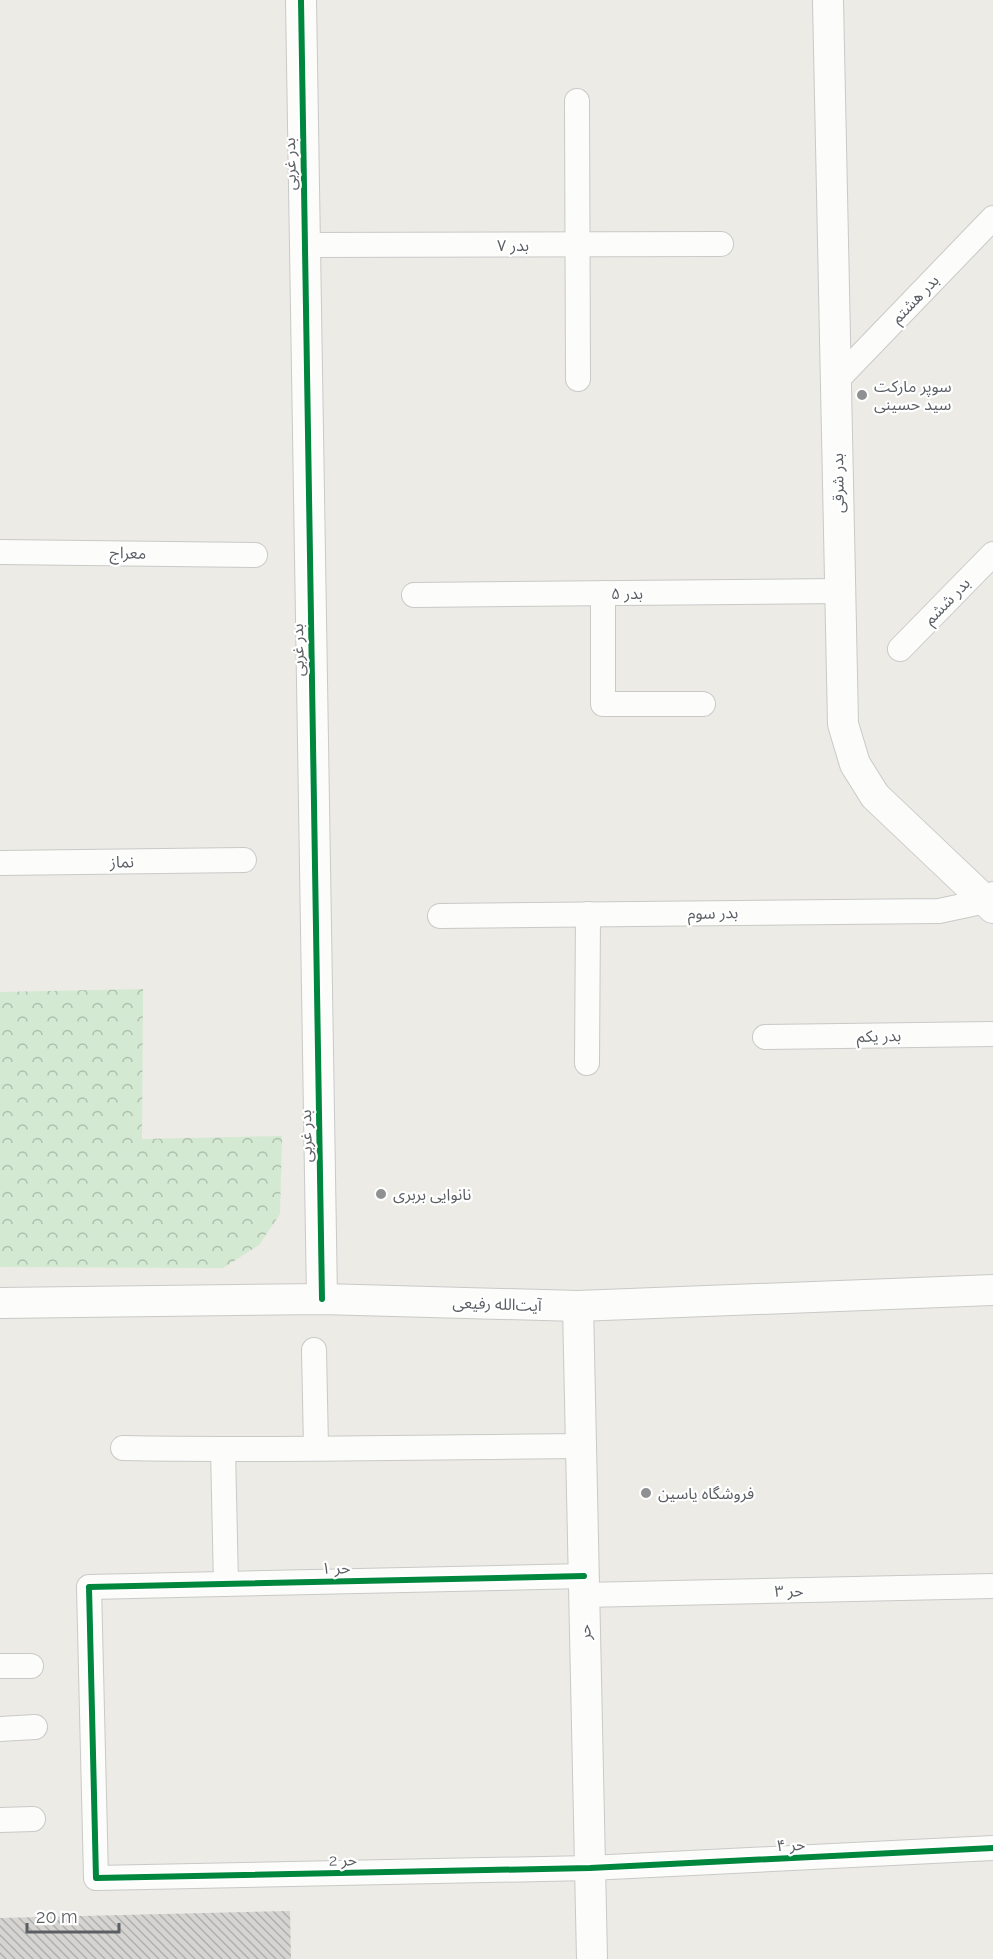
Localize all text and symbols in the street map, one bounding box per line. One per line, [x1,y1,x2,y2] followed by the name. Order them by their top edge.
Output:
[280,137,300,191] street label: بدر غربی
[497,236,529,255] street label: بدر ۷
[887,271,945,329] street label: بدر هشتم
[874,377,952,414] place label: سوپر مارکت سید حسینی
[855,388,869,402] marker: سوپر مارکت سید حسینی
[828,453,848,513] street label: بدر شرقی
[109,543,147,566] street label: معراج
[920,574,976,631] street label: بدر ششم
[611,584,643,603] street label: بدر ۵
[288,623,308,677] street label: بدر غربی
[109,852,134,872] street label: نماز
[688,903,739,926] street label: بدر سوم
[856,1026,902,1049] street label: بدر یکم
[296,1109,316,1163] street label: بدر غربی
[393,1185,471,1204] place label: نانوایی بربری
[374,1187,388,1201] marker: نانوایی بربری
[452,1293,543,1315] street label: آیت‌الله رفیعی
[658,1484,754,1503] place label: فروشگاه یاسین
[639,1486,653,1500] marker: فروشگاه یاسین
[321,1558,351,1578] street label: حر ۱
[774,1581,804,1601] street label: حر ۳
[575,1624,595,1641] street label: حر
[776,1835,806,1855] street label: حر ۴
[329,1850,357,1870] street label: حر 2
[27,1896,118,1934] scale bar
[36,1906,78,1927] text: 20 m

